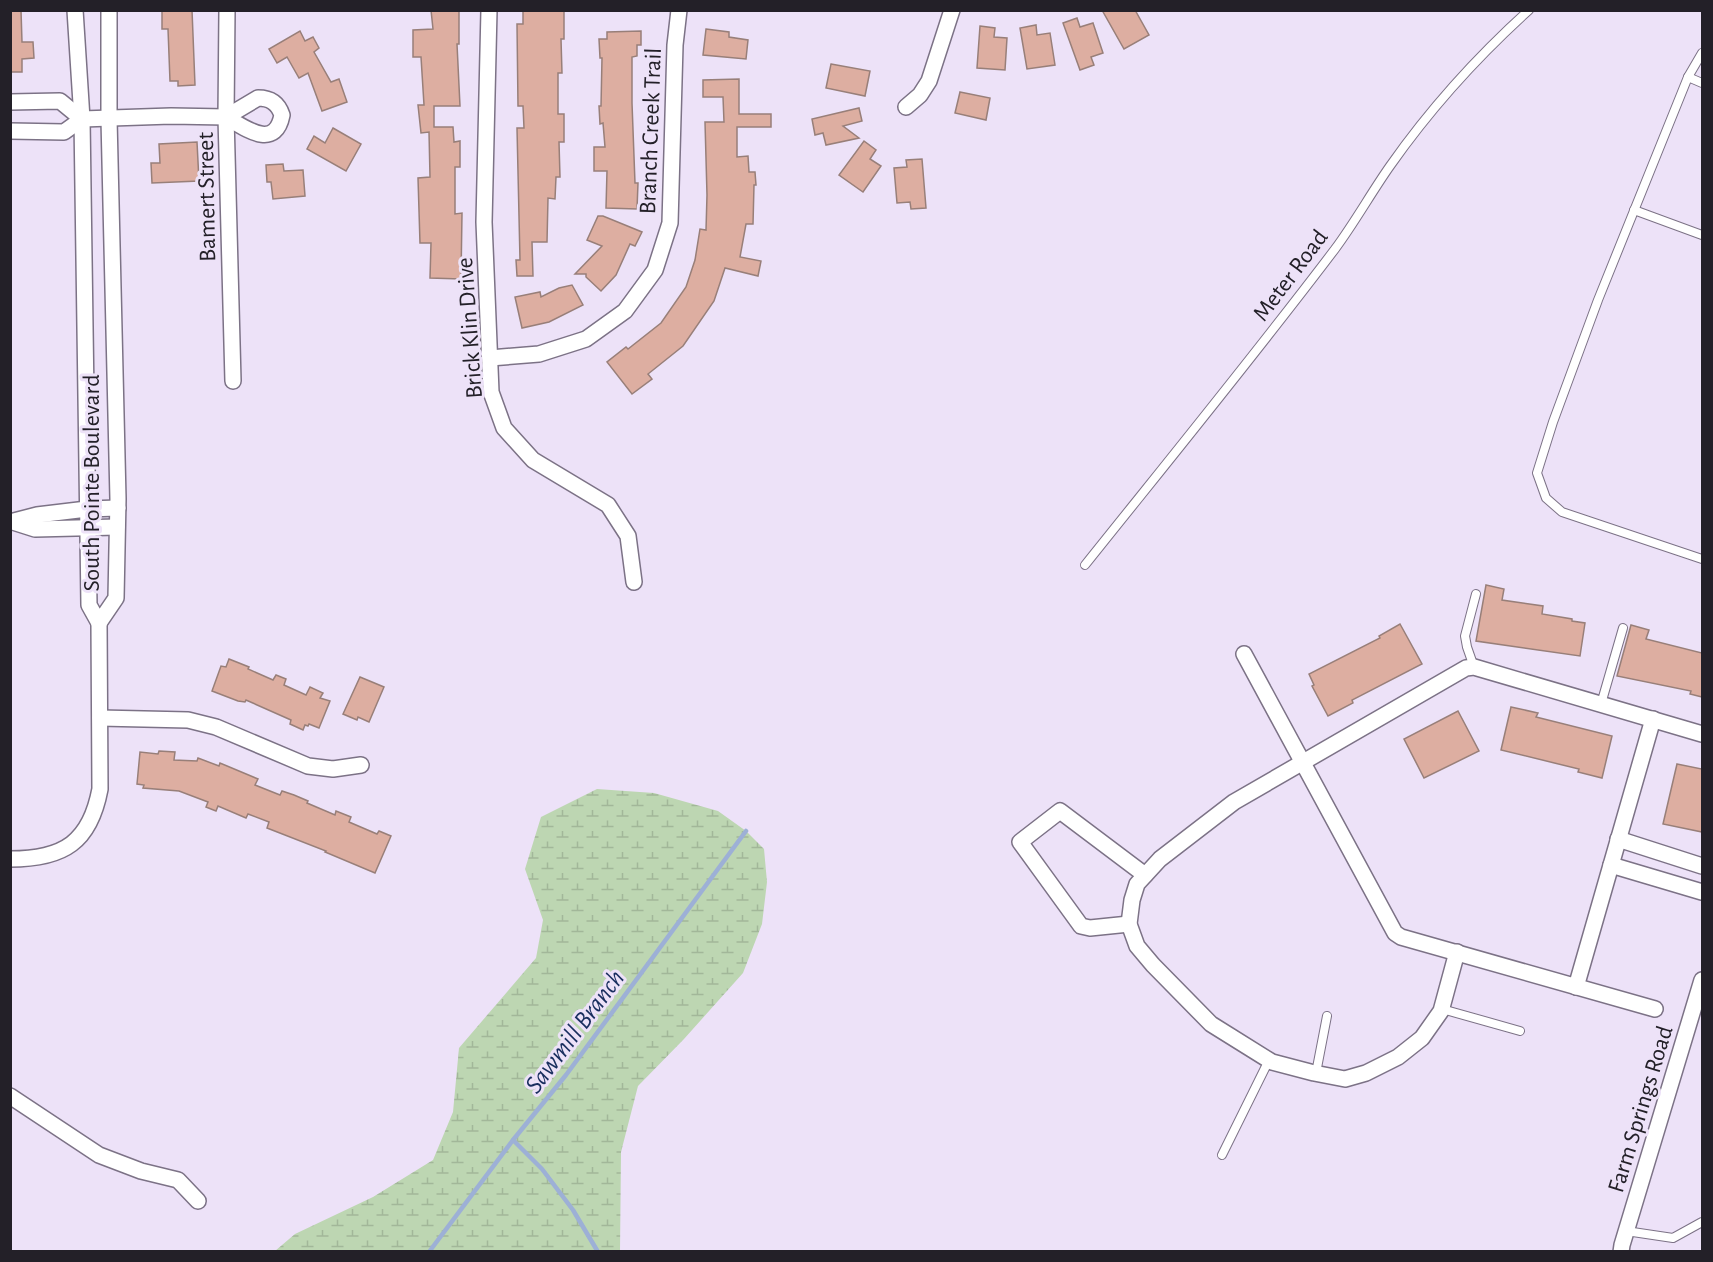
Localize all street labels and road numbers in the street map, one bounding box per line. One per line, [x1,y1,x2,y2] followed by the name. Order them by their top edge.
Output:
[636,47,666,215] street label: Branch Creek Trail
[194,132,220,262] street label: Bamert Street
[1249,226,1333,326] street label: Meter Road
[453,257,487,399] street label: Brick Klin Drive
[80,374,104,592] street label: South Pointe Boulevard
[1604,1023,1678,1196] street label: Farm Springs Road

